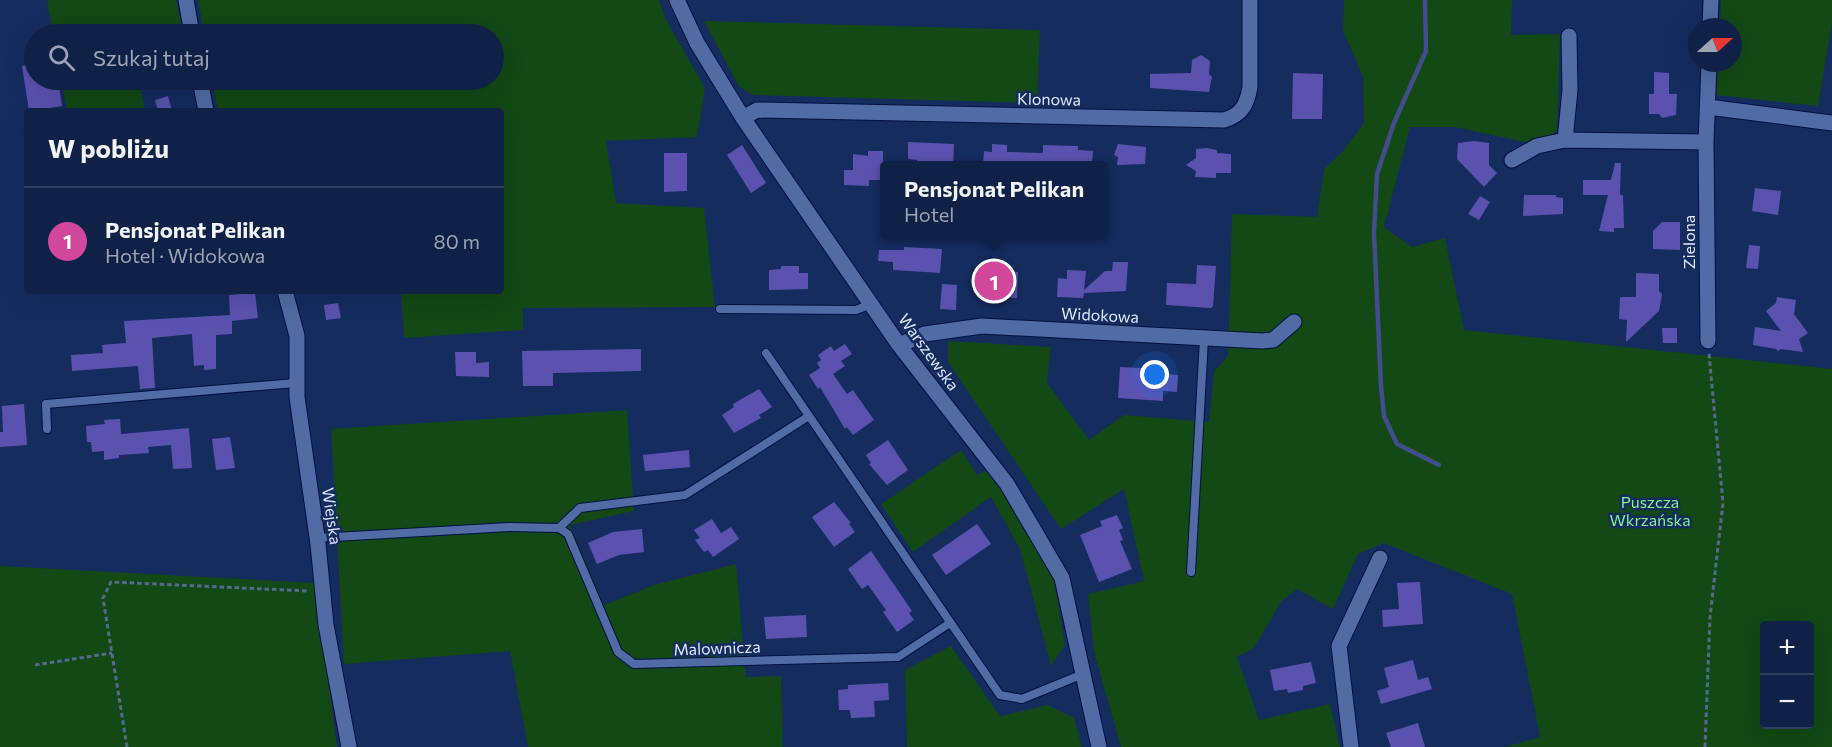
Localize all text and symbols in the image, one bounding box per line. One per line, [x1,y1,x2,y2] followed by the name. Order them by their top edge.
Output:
[1688,18,1742,72] north arrow
[24,24,504,90] search box
[45,41,78,74] icon: search
[93,44,210,71] text: Szukaj tutaj
[1017,88,1081,109] street label: Klonowa
[48,132,169,163] text: W pobliżu
[880,161,1108,239] popup
[904,175,1084,202] text: Pensjonat Pelikan
[904,202,954,226] text: Hotel
[1679,215,1698,269] street label: Zielona
[105,216,285,243] text: Pensjonat Pelikan
[63,229,72,253] text: 1
[434,229,480,253] text: 80 m
[105,243,265,267] text: Hotel · Widokowa
[974,258,1014,304] pin: 1
[1061,303,1139,326] street label: Widokowa
[895,310,964,394] street label: Warszewska
[1140,360,1169,389] your location
[319,486,346,546] street label: Wiejska
[1609,492,1691,529] park label: Puszcza Wkrzańska
[1760,621,1814,729] map controls
[1760,621,1814,675] button: +
[673,636,761,659] street label: Malownicza
[1760,675,1814,729] button: −

